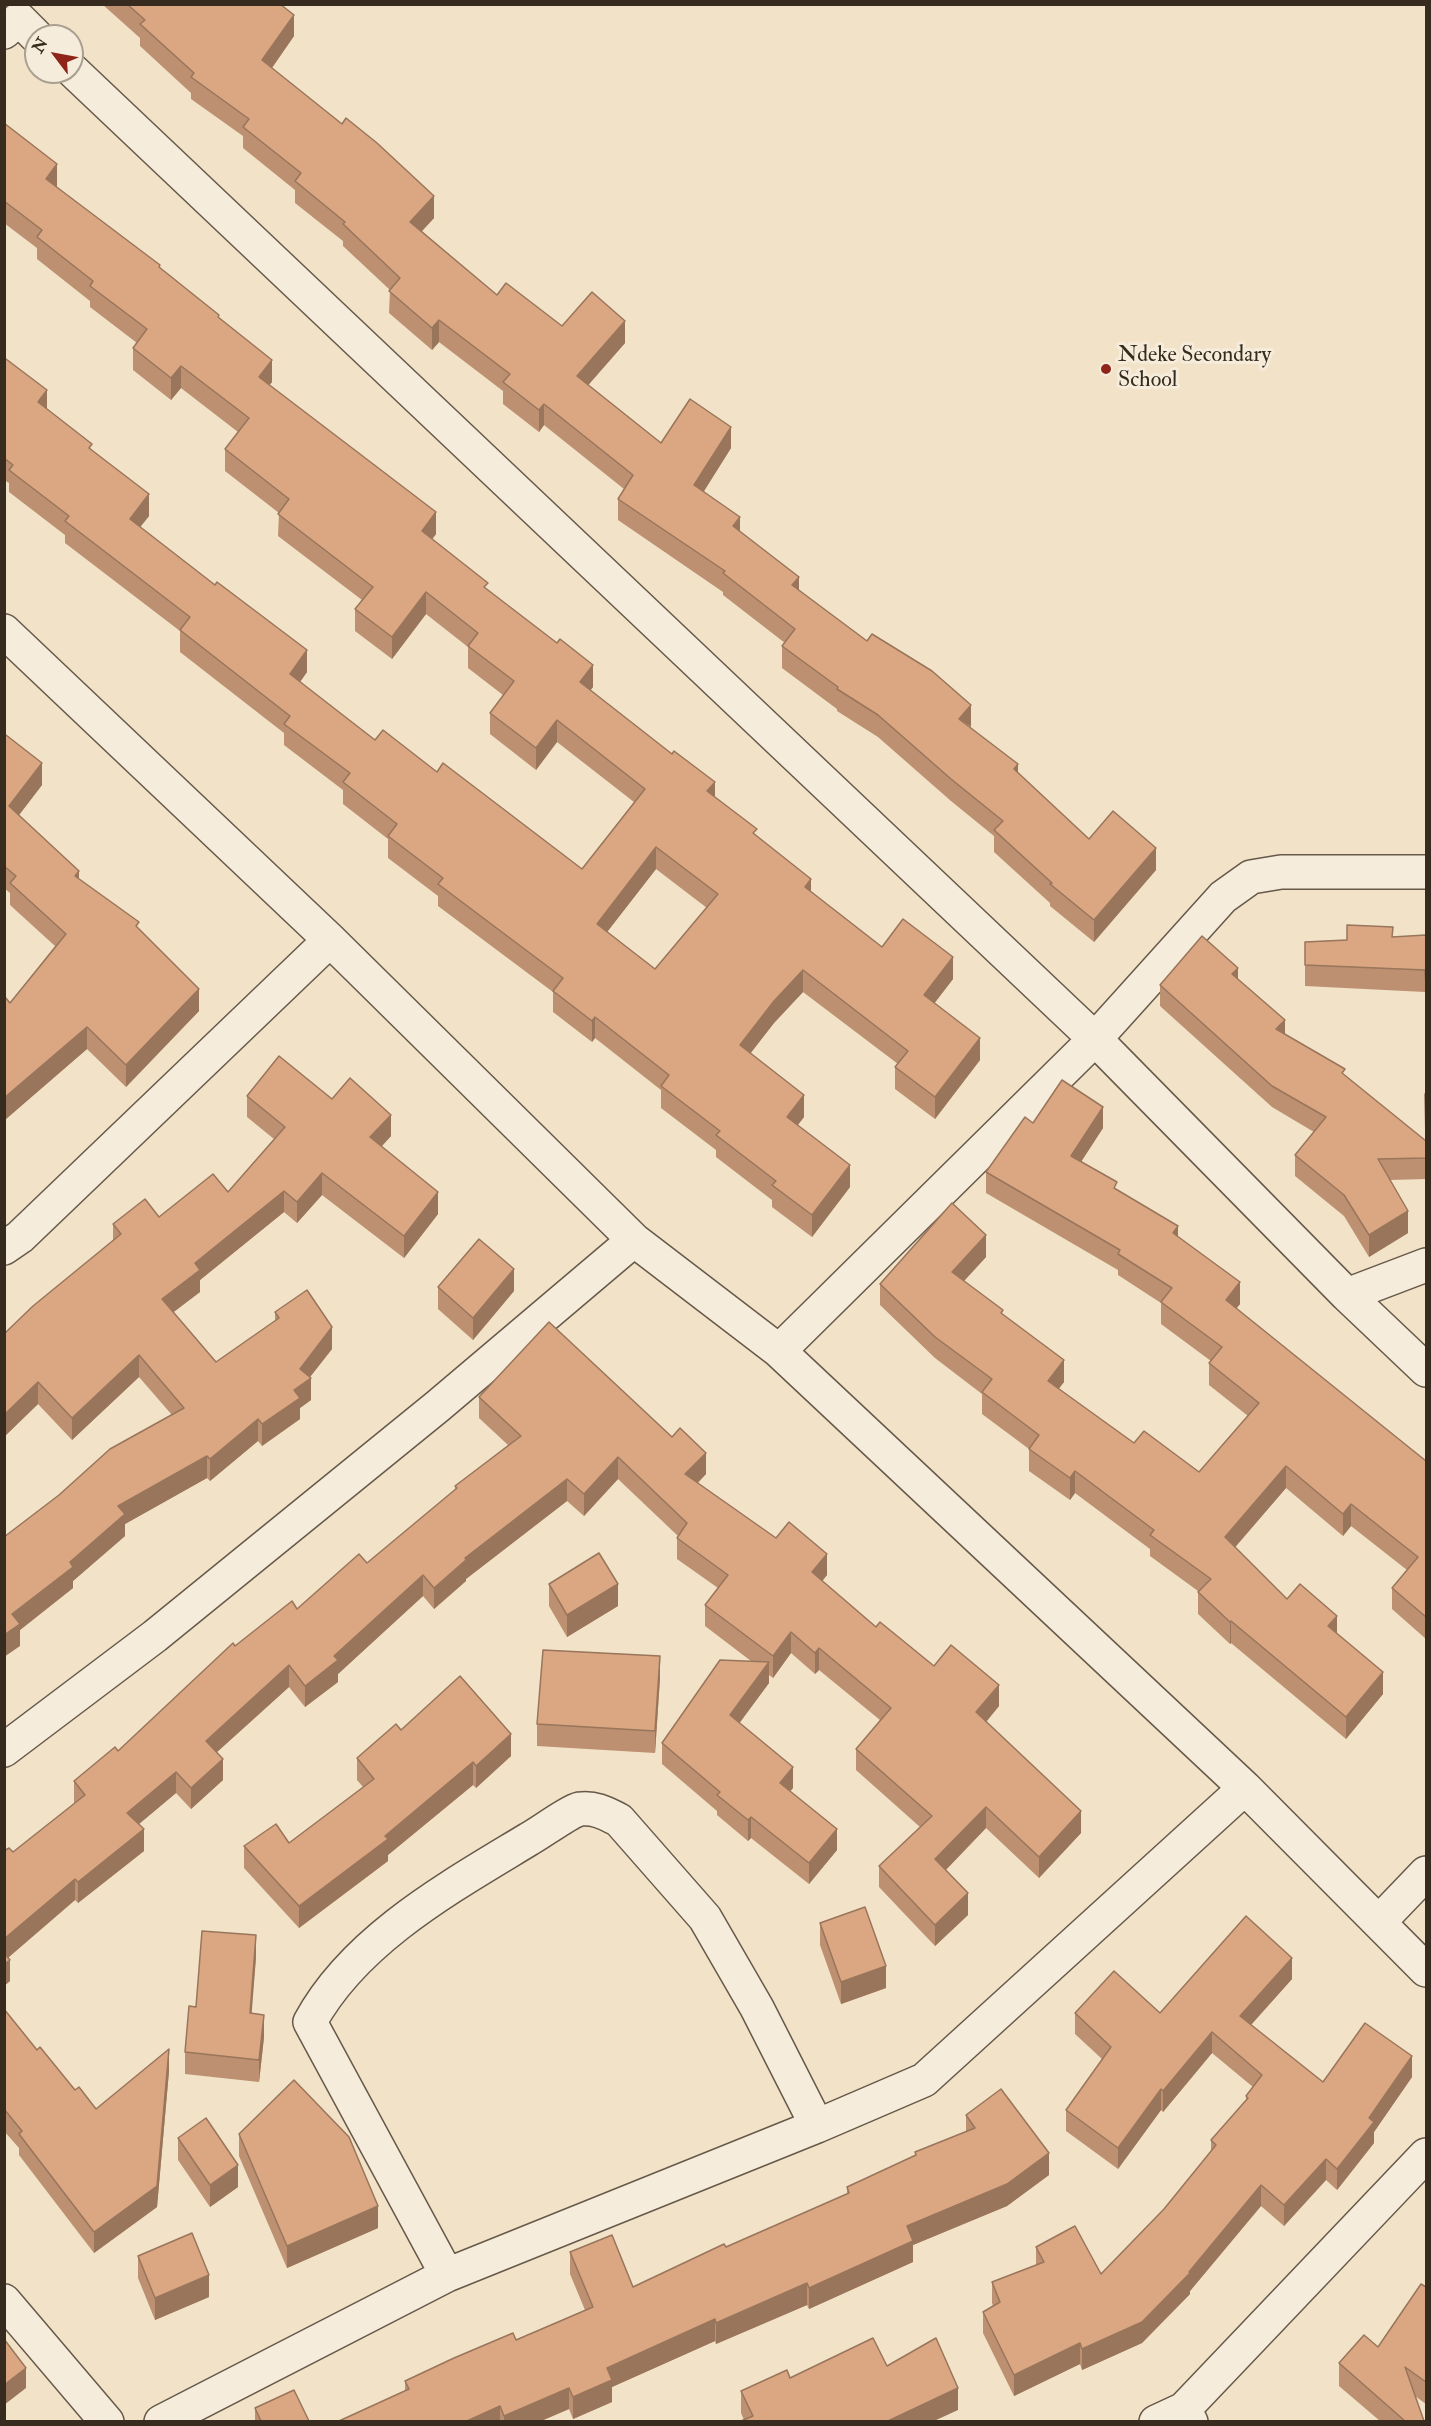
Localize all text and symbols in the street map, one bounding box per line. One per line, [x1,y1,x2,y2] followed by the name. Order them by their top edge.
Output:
[24,24,84,84] north arrow
[28,34,53,57] text: N
[1118,343,1271,394] place label: Ndeke Secondary School
[1099,362,1113,376] marker: Ndeke Secondary School

